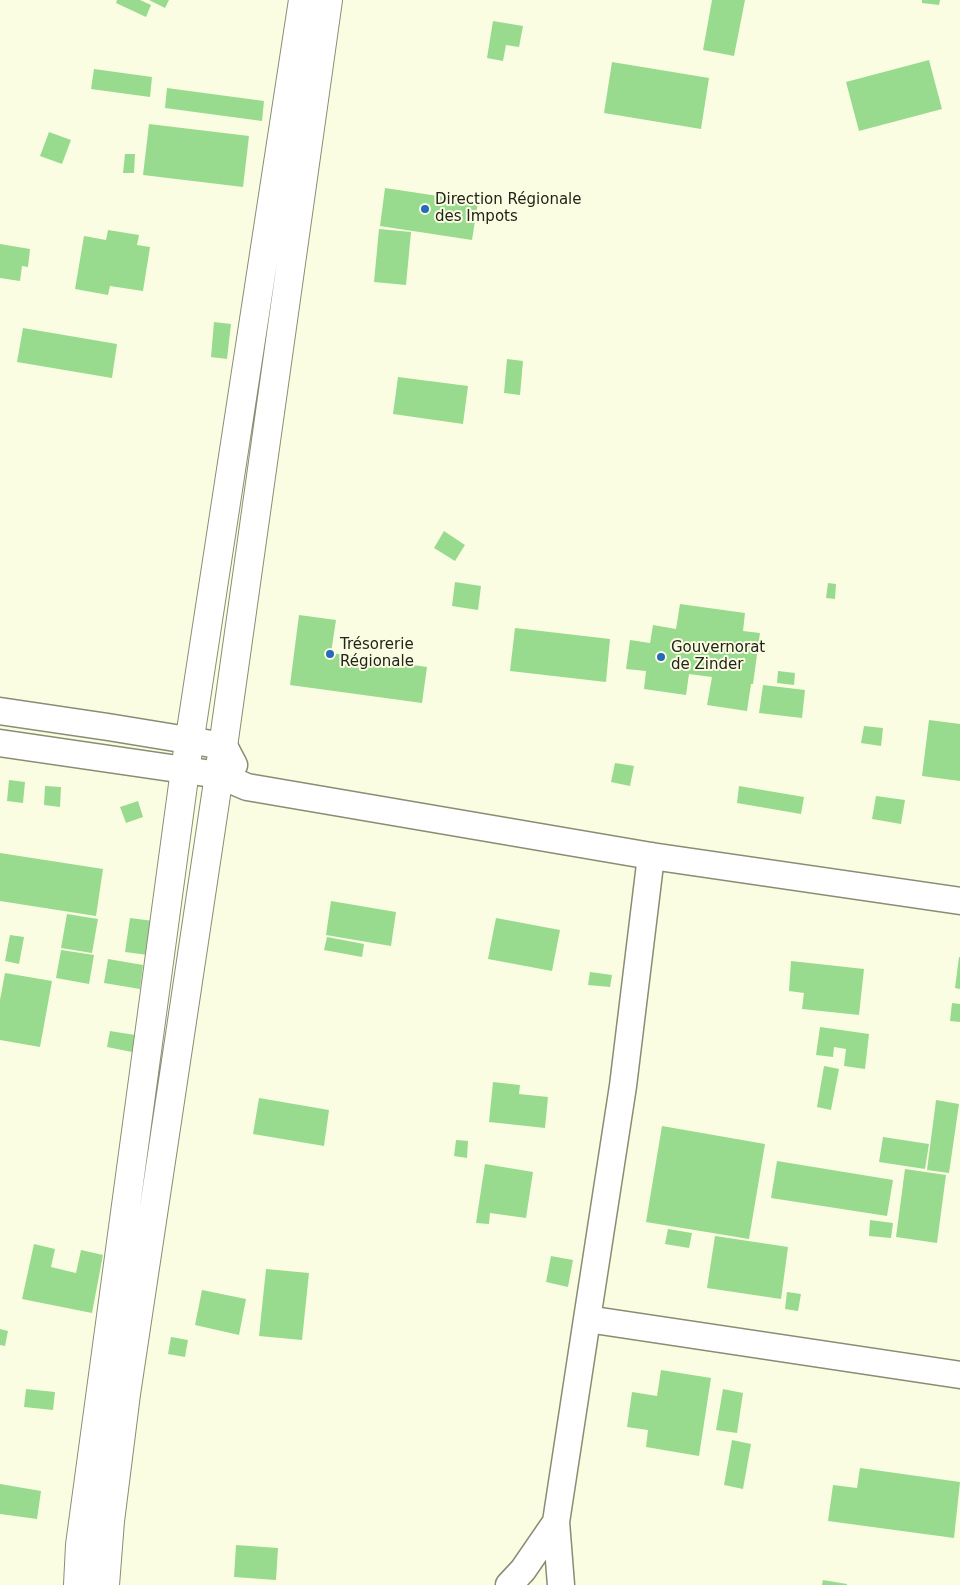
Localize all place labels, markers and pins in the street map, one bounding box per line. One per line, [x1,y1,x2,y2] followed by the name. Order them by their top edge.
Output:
[435,191,581,226] place label: Direction Régionale des Impots
[419,203,431,215] marker: Direction Régionale des Impots
[340,636,414,671] place label: Trésorerie Régionale
[671,639,765,674] place label: Gouvernorat de Zinder
[324,648,336,660] marker: Trésorerie Régionale
[655,651,667,663] marker: Gouvernorat de Zinder

